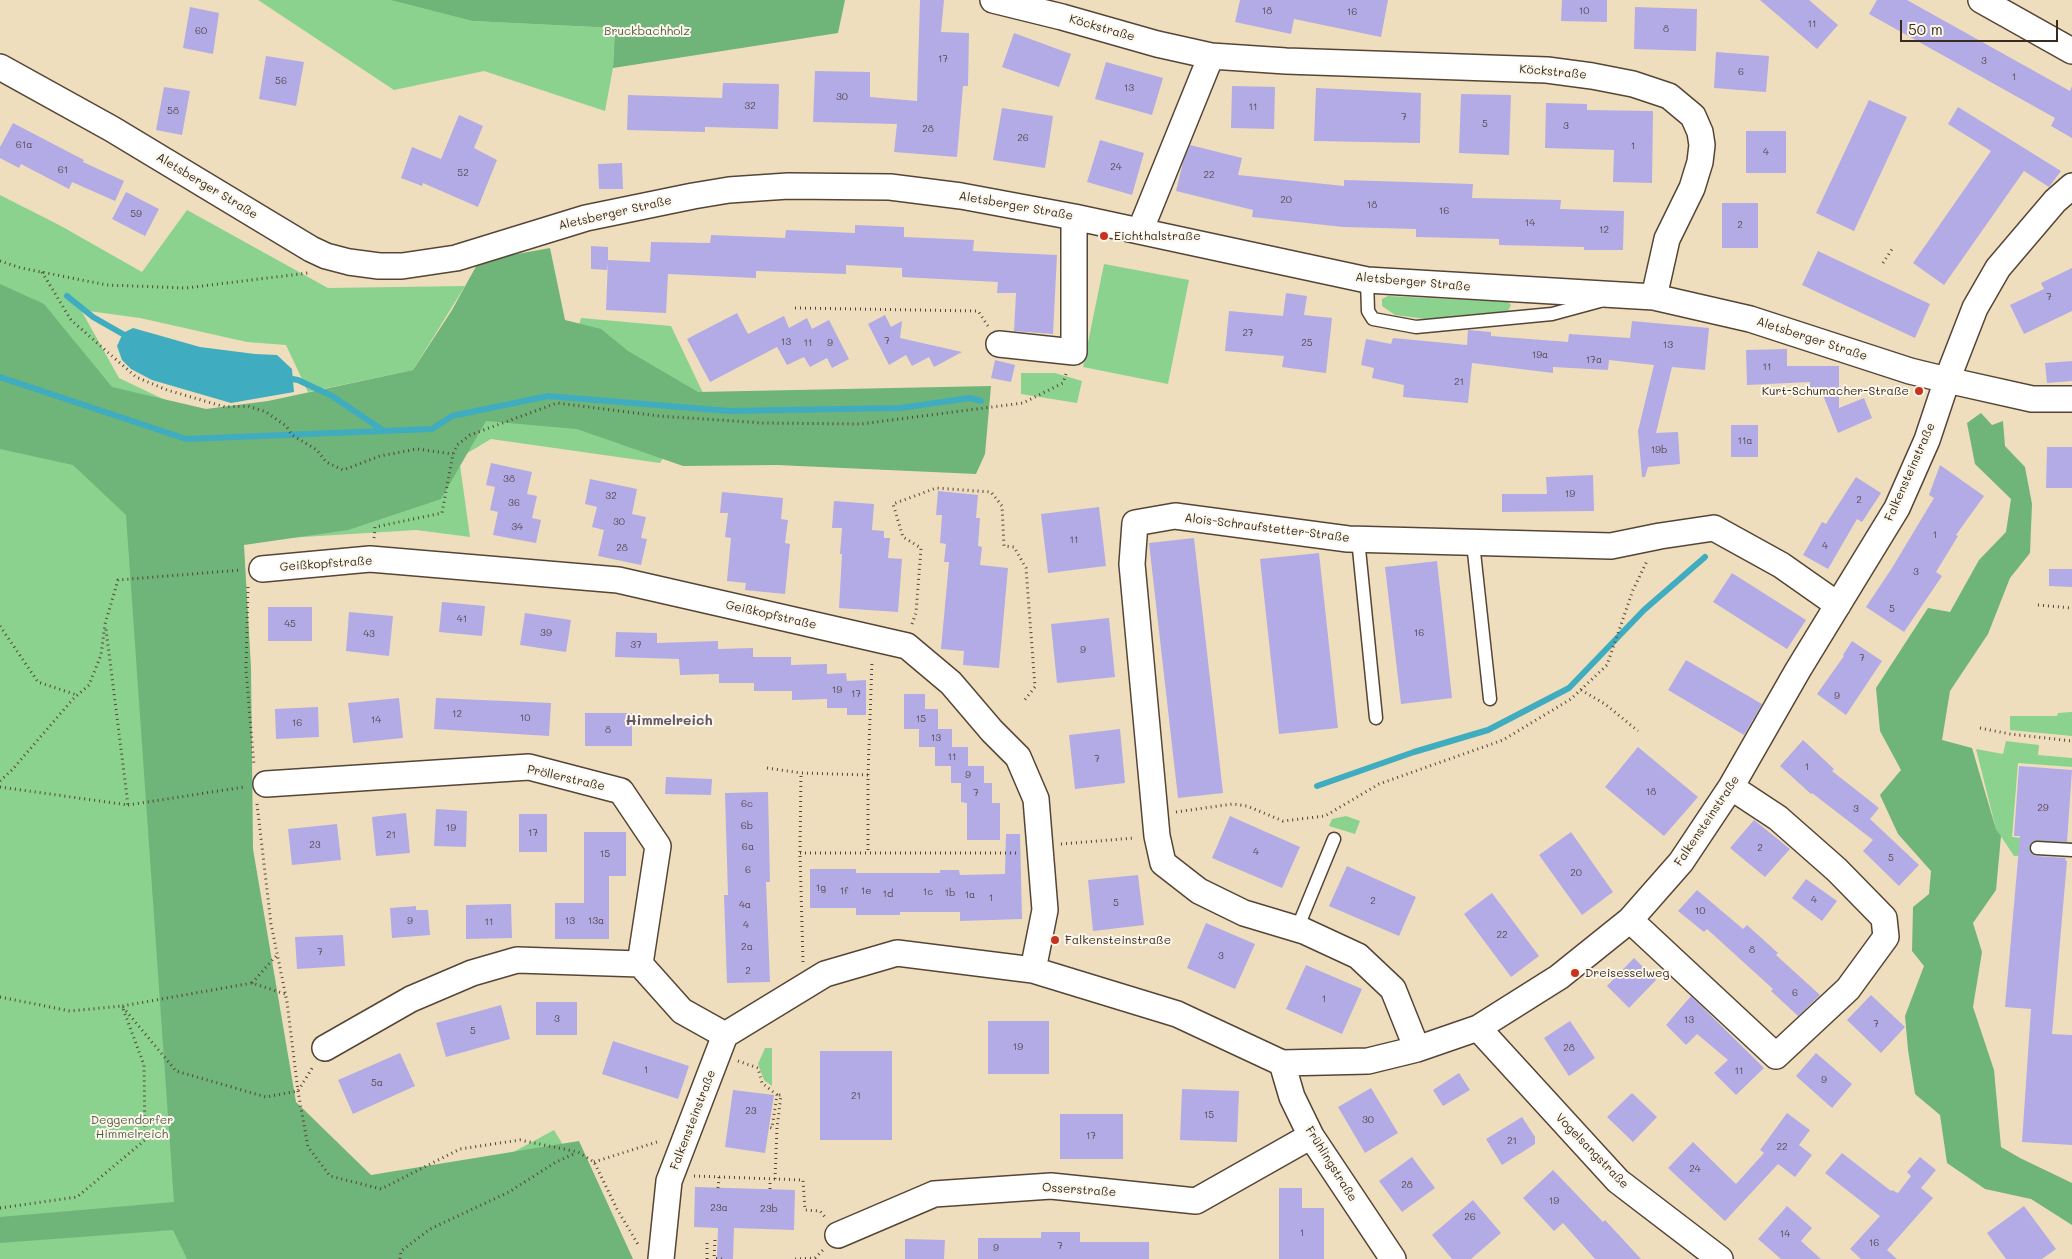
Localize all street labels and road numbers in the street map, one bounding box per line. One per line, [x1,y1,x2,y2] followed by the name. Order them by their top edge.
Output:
[1068,12,1136,44] street label: Köckstraße
[1519,62,1587,82] street label: Köckstraße
[154,150,260,222] street label: Aletsberger Straße
[958,189,1074,223] street label: Aletsberger Straße
[557,193,673,233] street label: Aletsberger Straße
[1355,270,1471,294] street label: Aletsberger Straße
[1755,314,1869,364] street label: Aletsberger Straße
[1882,421,1938,523] street label: Falkensteinstraße
[1183,511,1351,545] street label: Alois-Schraufstetter-Straße
[279,554,373,574] street label: Geißkopfstraße
[724,598,818,632] street label: Geißkopfstraße
[526,762,606,794] street label: Pröllerstraße
[1671,773,1743,869] street label: Falkensteinstraße
[667,1068,719,1172] street label: Falkensteinstraße
[1553,1110,1631,1192] street label: Vogelsangstraße
[1302,1124,1360,1204] street label: Frühlingstraße
[1041,1180,1117,1200] street label: Osserstraße

